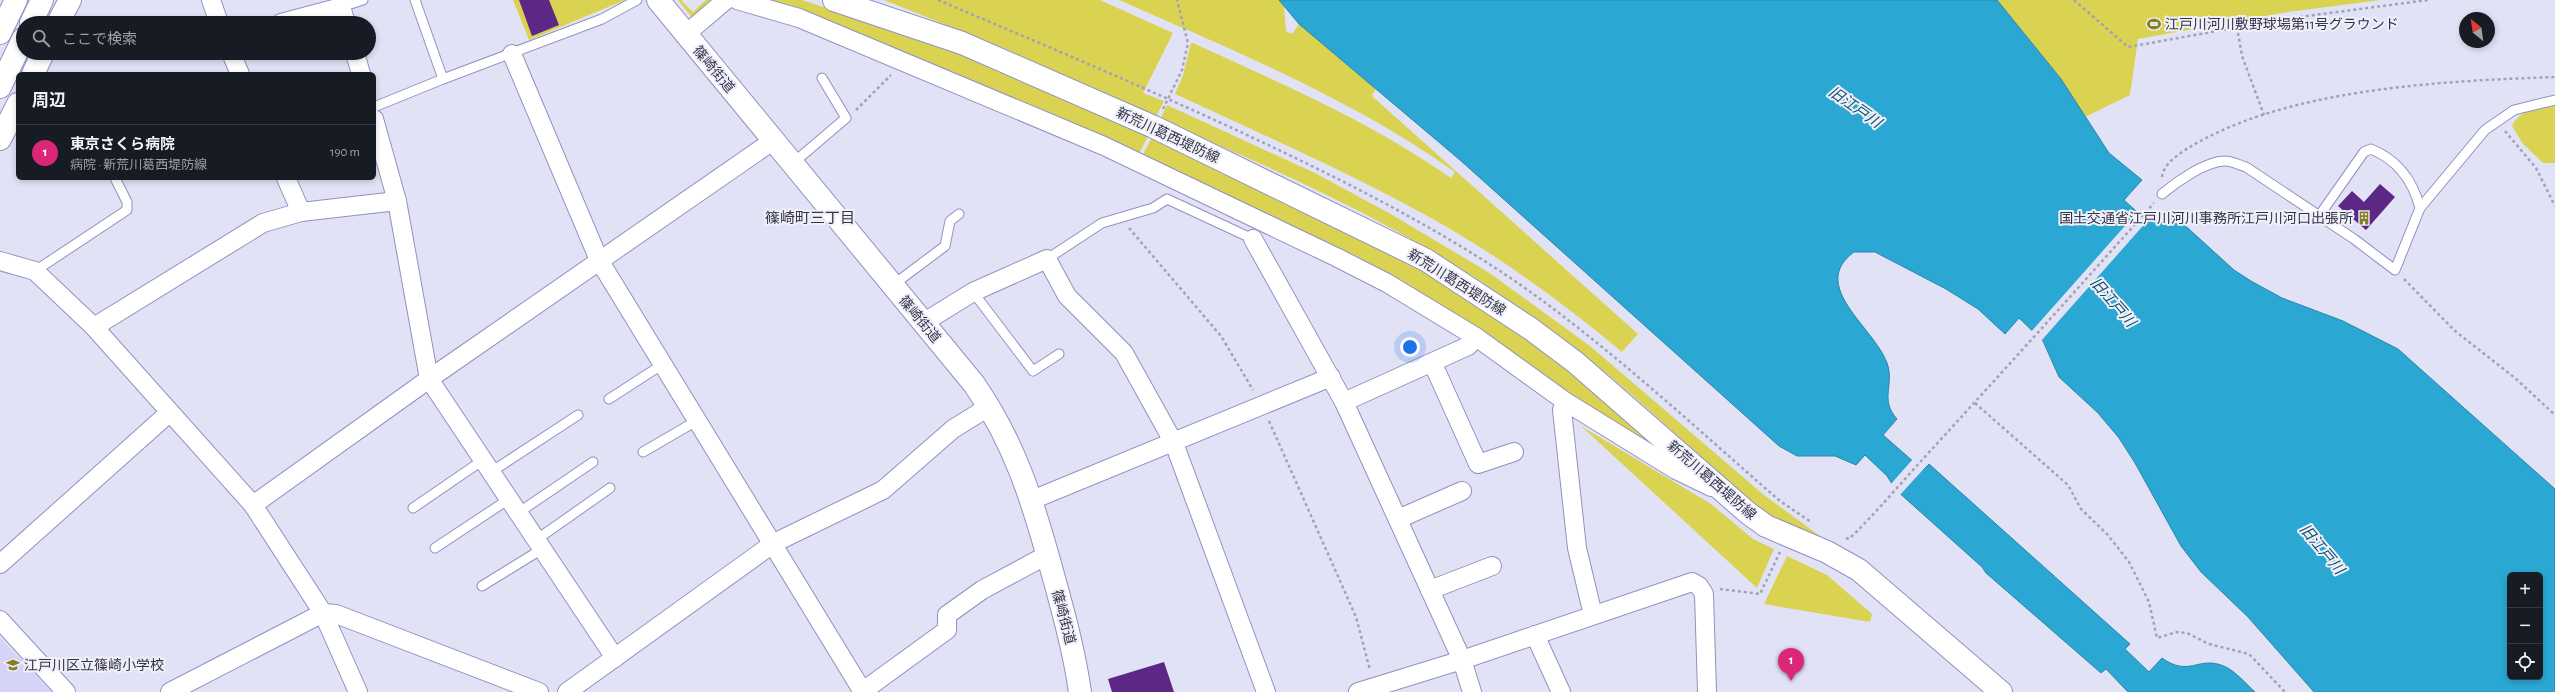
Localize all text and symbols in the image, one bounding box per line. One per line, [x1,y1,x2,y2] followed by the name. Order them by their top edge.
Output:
[2459,12,2495,48] north arrow
[16,16,376,60] search box
[2146,16,2162,32] sports icon: 江戸川河川敷野球場第11号グラウンド
[2165,16,2399,32] place label: 江戸川河川敷野球場第11号グラウンド
[30,27,52,49] icon: search
[62,32,137,47] text: ここで検索
[690,42,738,96] street label: 篠崎街道
[1826,83,1886,132] water label: 旧江戸川
[32,92,66,109] text: 周辺
[1114,105,1222,166] street label: 新荒川葛西堤防線
[70,137,175,152] text: 東京さくら病院
[43,146,47,159] text: 1
[330,146,360,159] text: 190 m
[70,159,207,172] text: 病院 · 新荒川葛西堤防線
[765,210,855,226] district label: 篠崎町三丁目
[2356,210,2372,226] building icon: 国土交通省江戸川河川事務所江戸川河口出張所
[2059,211,2353,226] place label: 国土交通省江戸川河川事務所江戸川河口出張所
[1405,246,1508,318] street label: 新荒川葛西堤防線
[2087,274,2140,331] water label: 旧江戸川
[896,292,944,346] street label: 篠崎街道
[1400,337,1420,357] your location
[1664,438,1759,523] street label: 新荒川葛西堤防線
[2297,521,2349,579] water label: 旧江戸川
[2507,572,2543,680] map controls
[2507,572,2543,608] button: +
[1049,588,1079,646] street label: 篠崎街道
[2507,608,2543,644] button: −
[2507,644,2543,680] button: locate
[1778,648,1804,681] pin: 1
[5,657,21,673] school or university icon: 江戸川区立篠崎小学校
[24,657,164,673] place label: 江戸川区立篠崎小学校

